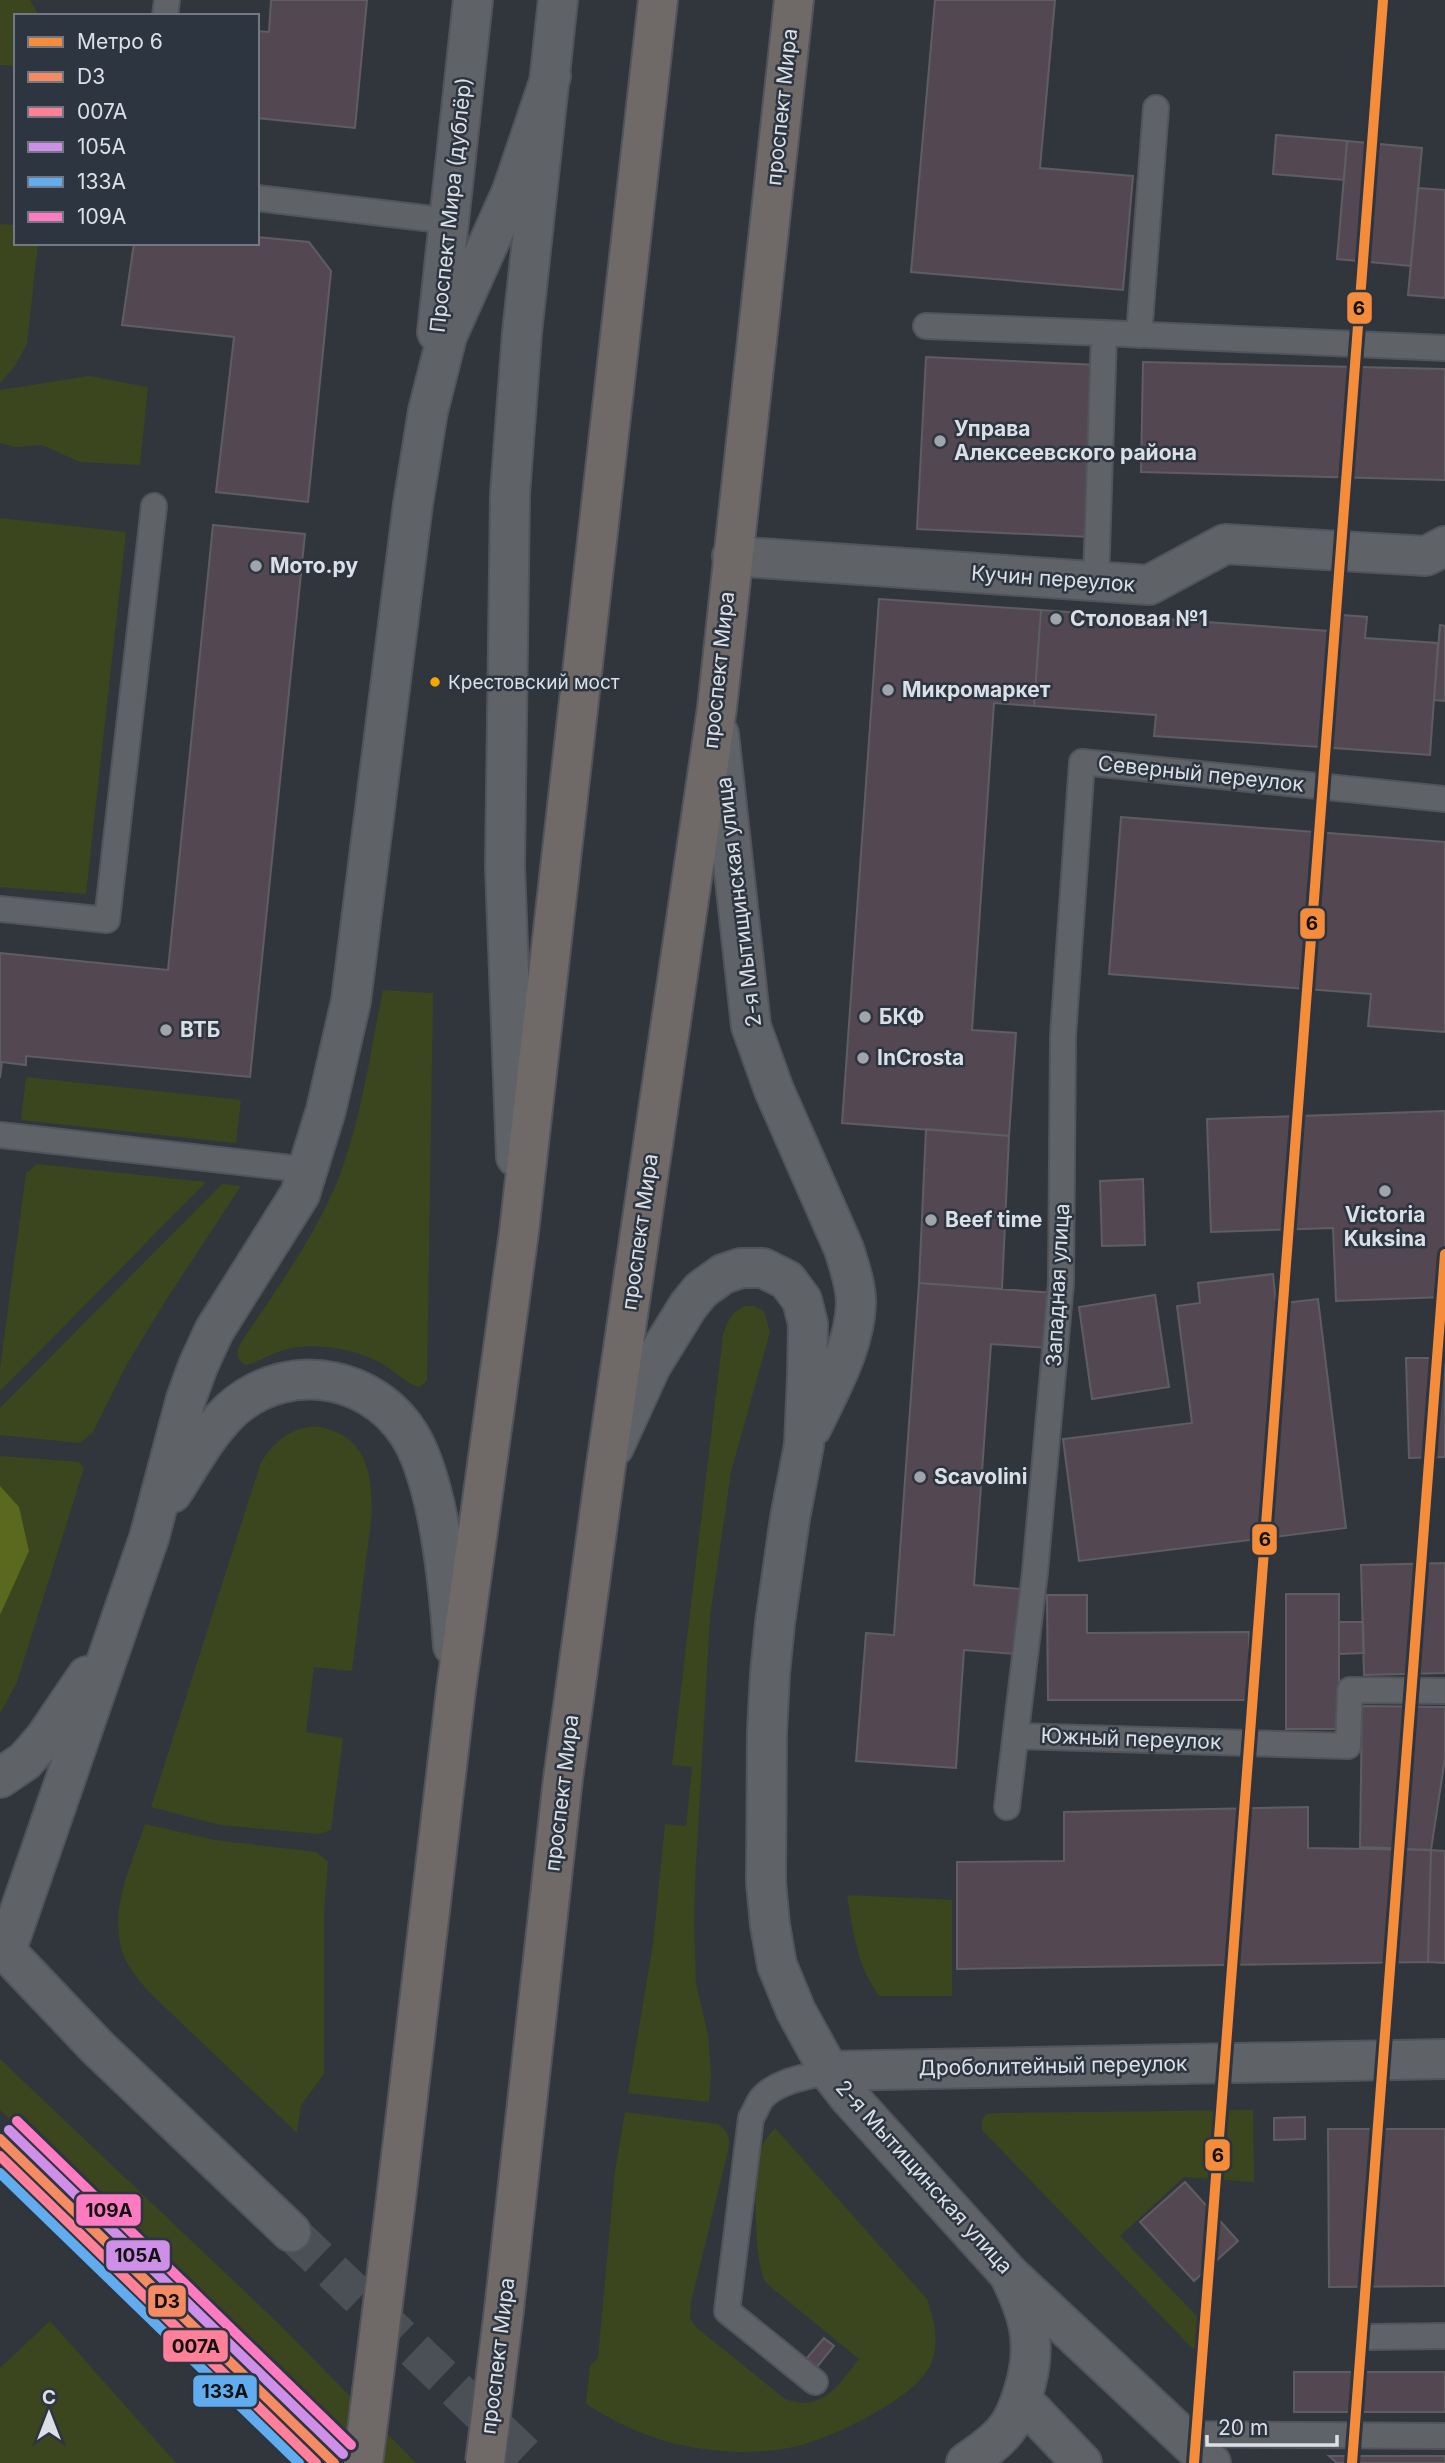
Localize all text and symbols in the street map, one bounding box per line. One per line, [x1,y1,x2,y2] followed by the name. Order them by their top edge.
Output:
[14,14,259,245] legend
[761,27,802,187] street label: проспект Мира
[77,29,163,54] text: Метро 6
[77,64,105,89] text: D3
[425,76,476,334] street label: Проспект Мира (дублёр)
[77,99,127,124] text: 007А
[77,134,126,159] text: 105А
[77,169,126,194] text: 133А
[77,204,126,229] text: 109А
[1346,291,1373,325] line badge: 6
[1353,297,1365,320] text: 6
[954,416,1197,465] place label: Управа Алексеевского района
[932,433,948,449] marker: Управа Алексеевского района
[270,553,358,578] place label: Мото.ру
[248,558,264,574] marker: Мото.ру
[970,560,1136,597] street label: Кучин переулок
[698,590,739,750] street label: проспект Мира
[1070,606,1208,631] place label: Столовая №1
[1048,611,1064,627] marker: Столовая №1
[448,671,620,694] place label: Крестовский мост
[428,675,442,689] marker: Крестовский мост
[902,677,1051,702] place label: Микромаркет
[880,682,896,698] marker: Микромаркет
[1097,750,1306,797] street label: Северный переулок
[711,776,766,1029] street label: 2-я Мытищинская улица
[1299,907,1326,940] line badge: 6
[1306,912,1318,935] text: 6
[879,1004,924,1029] place label: БКФ
[857,1009,873,1025] marker: БКФ
[180,1017,220,1042] place label: ВТБ
[158,1022,174,1038] marker: ВТБ
[877,1045,964,1070] place label: InCrosta
[855,1050,871,1066] marker: InCrosta
[616,1152,663,1312] street label: проспект Мира
[1377,1183,1393,1199] marker: Victoria Kuksina
[1344,1202,1426,1251] place label: Victoria Kuksina
[1041,1203,1074,1367] street label: Западная улица
[945,1207,1042,1232] place label: Beef time
[923,1212,939,1228] marker: Beef time
[934,1464,1027,1489] place label: Scavolini
[912,1469,928,1485] marker: Scavolini
[1251,1523,1278,1556] line badge: 6
[1259,1528,1271,1551] text: 6
[539,1713,584,1873] street label: проспект Мира
[1040,1723,1222,1754] street label: Южный переулок
[918,2051,1188,2080] street label: Дроболитейный переулок
[831,2075,1018,2279] street label: 2-я Мытищинская улица
[1204,2138,1231,2172] line badge: 6
[1212,2144,1224,2167] text: 6
[75,2193,142,2227] line badge: 109А
[85,2199,133,2222] text: 109А
[105,2239,171,2272] line badge: 105А
[114,2244,162,2267] text: 105А
[475,2276,520,2436] street label: проспект Мира
[147,2284,187,2318] line badge: D3
[154,2290,180,2313] text: D3
[162,2329,229,2363] line badge: 007А
[172,2335,220,2358] text: 007А
[192,2374,258,2408] line badge: 133А
[14,2379,84,2449] north arrow
[202,2380,248,2403] text: 133А
[42,2386,56,2409] text: С
[1207,2404,1336,2448] scale bar
[1218,2415,1268,2440] text: 20 m

